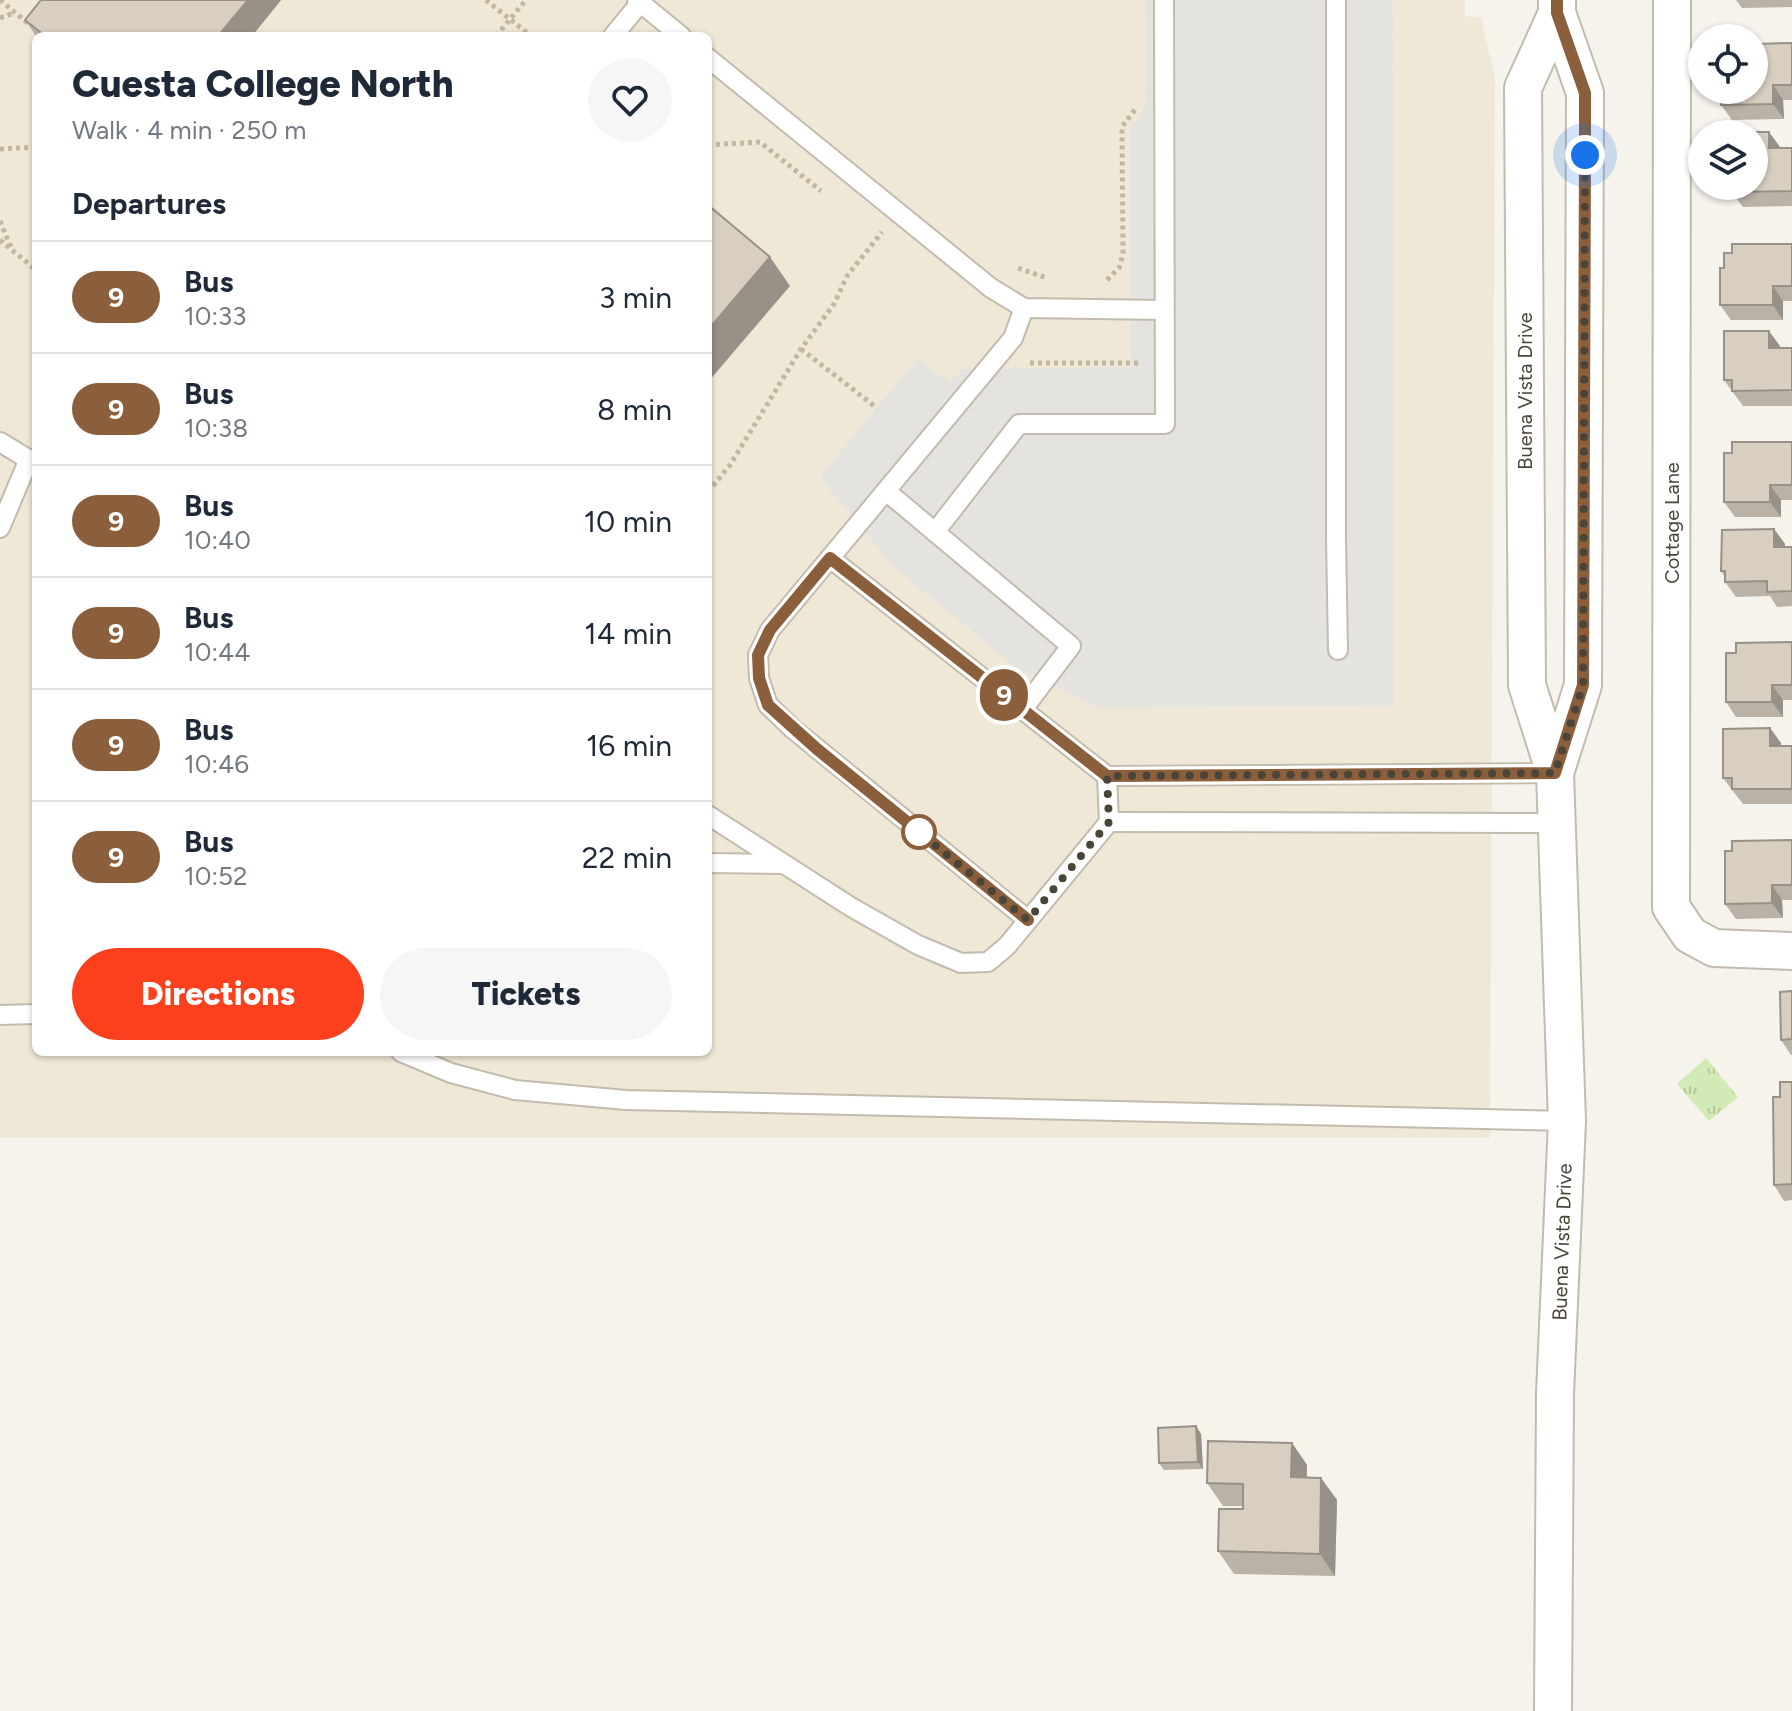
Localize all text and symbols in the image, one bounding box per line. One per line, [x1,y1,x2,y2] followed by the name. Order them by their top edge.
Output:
[1688,24,1768,200] map controls
[1688,24,1768,104] button: locate
[588,58,672,142] button: heart
[72,61,454,107] text: Cuesta College North
[72,114,306,146] text: Walk · 4 min · 250 m
[1688,120,1768,200] button: layers
[1565,135,1605,175] your location
[72,185,226,222] text: Departures
[184,263,233,300] text: Bus
[599,279,672,316] text: 3 min
[108,280,124,314] text: 9
[184,300,246,332] text: 10:33
[1513,312,1537,470] street label: Buena Vista Drive
[184,375,233,412] text: Bus
[597,391,672,428] text: 8 min
[108,392,124,426] text: 9
[184,412,248,444] text: 10:38
[1660,462,1684,584] street label: Cottage Lane
[184,487,233,524] text: Bus
[584,503,672,540] text: 10 min
[108,504,124,538] text: 9
[184,524,251,556] text: 10:40
[184,599,233,636] text: Bus
[584,615,672,652] text: 14 min
[108,616,124,650] text: 9
[184,636,250,668] text: 10:44
[978,669,1030,721] line badge: 9
[996,678,1012,712] text: 9
[184,711,233,748] text: Bus
[586,727,672,764] text: 16 min
[108,728,124,762] text: 9
[184,748,249,780] text: 10:46
[902,815,936,849] unlabelled marker
[184,823,233,860] text: Bus
[582,839,672,876] text: 22 min
[108,840,124,874] text: 9
[184,860,247,892] text: 10:52
[72,948,364,1040] button: Directions
[380,948,672,1040] button: Tickets
[1547,1163,1577,1321] street label: Buena Vista Drive

